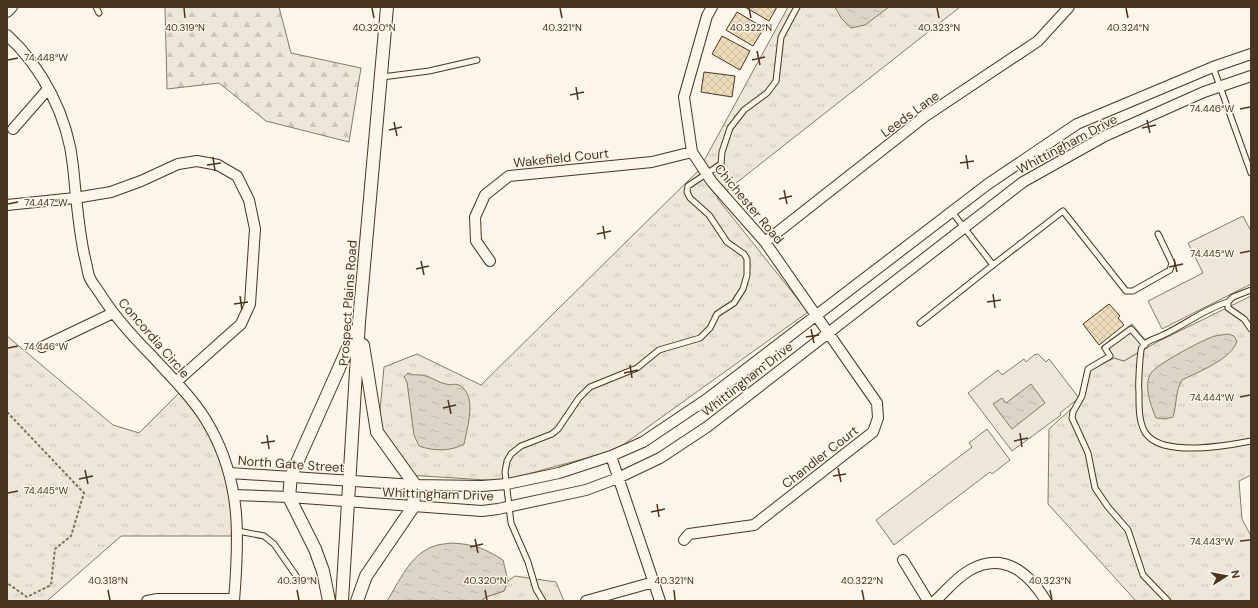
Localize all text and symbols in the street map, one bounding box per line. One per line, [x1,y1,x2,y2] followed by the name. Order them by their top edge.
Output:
[165,21,205,34] text: 40.319°N
[352,21,396,34] text: 40.320°N
[542,21,582,34] text: 40.321°N
[730,21,772,34] text: 40.322°N
[918,21,960,34] text: 40.323°N
[1107,21,1149,34] text: 40.324°N
[24,51,68,64] text: 74.448°W
[877,87,943,141] street label: Leeds Lane
[1190,102,1234,115] text: 74.446°W
[1014,110,1120,178] street label: Whittingham Drive
[512,145,610,171] street label: Wakefield Court
[711,161,787,247] street label: Chichester Road
[24,196,68,209] text: 74.447°W
[335,240,361,366] street label: Prospect Plains Road
[1190,247,1234,260] text: 74.445°W
[115,294,193,382] street label: Concordia Circle
[698,338,796,420] street label: Whittingham Drive
[24,340,68,353] text: 74.446°W
[1190,391,1234,404] text: 74.444°W
[778,422,862,492] street label: Chandler Court
[237,452,345,476] street label: North Gate Street
[24,484,68,497] text: 74.445°W
[382,484,494,504] street label: Whittingham Drive
[1190,535,1234,548] text: 74.443°W
[1206,556,1246,596] north arrow
[1228,569,1243,579] text: N
[88,574,128,587] text: 40.318°N
[277,574,317,587] text: 40.319°N
[463,574,507,587] text: 40.320°N
[654,574,694,587] text: 40.321°N
[841,574,883,587] text: 40.322°N
[1029,574,1071,587] text: 40.323°N

